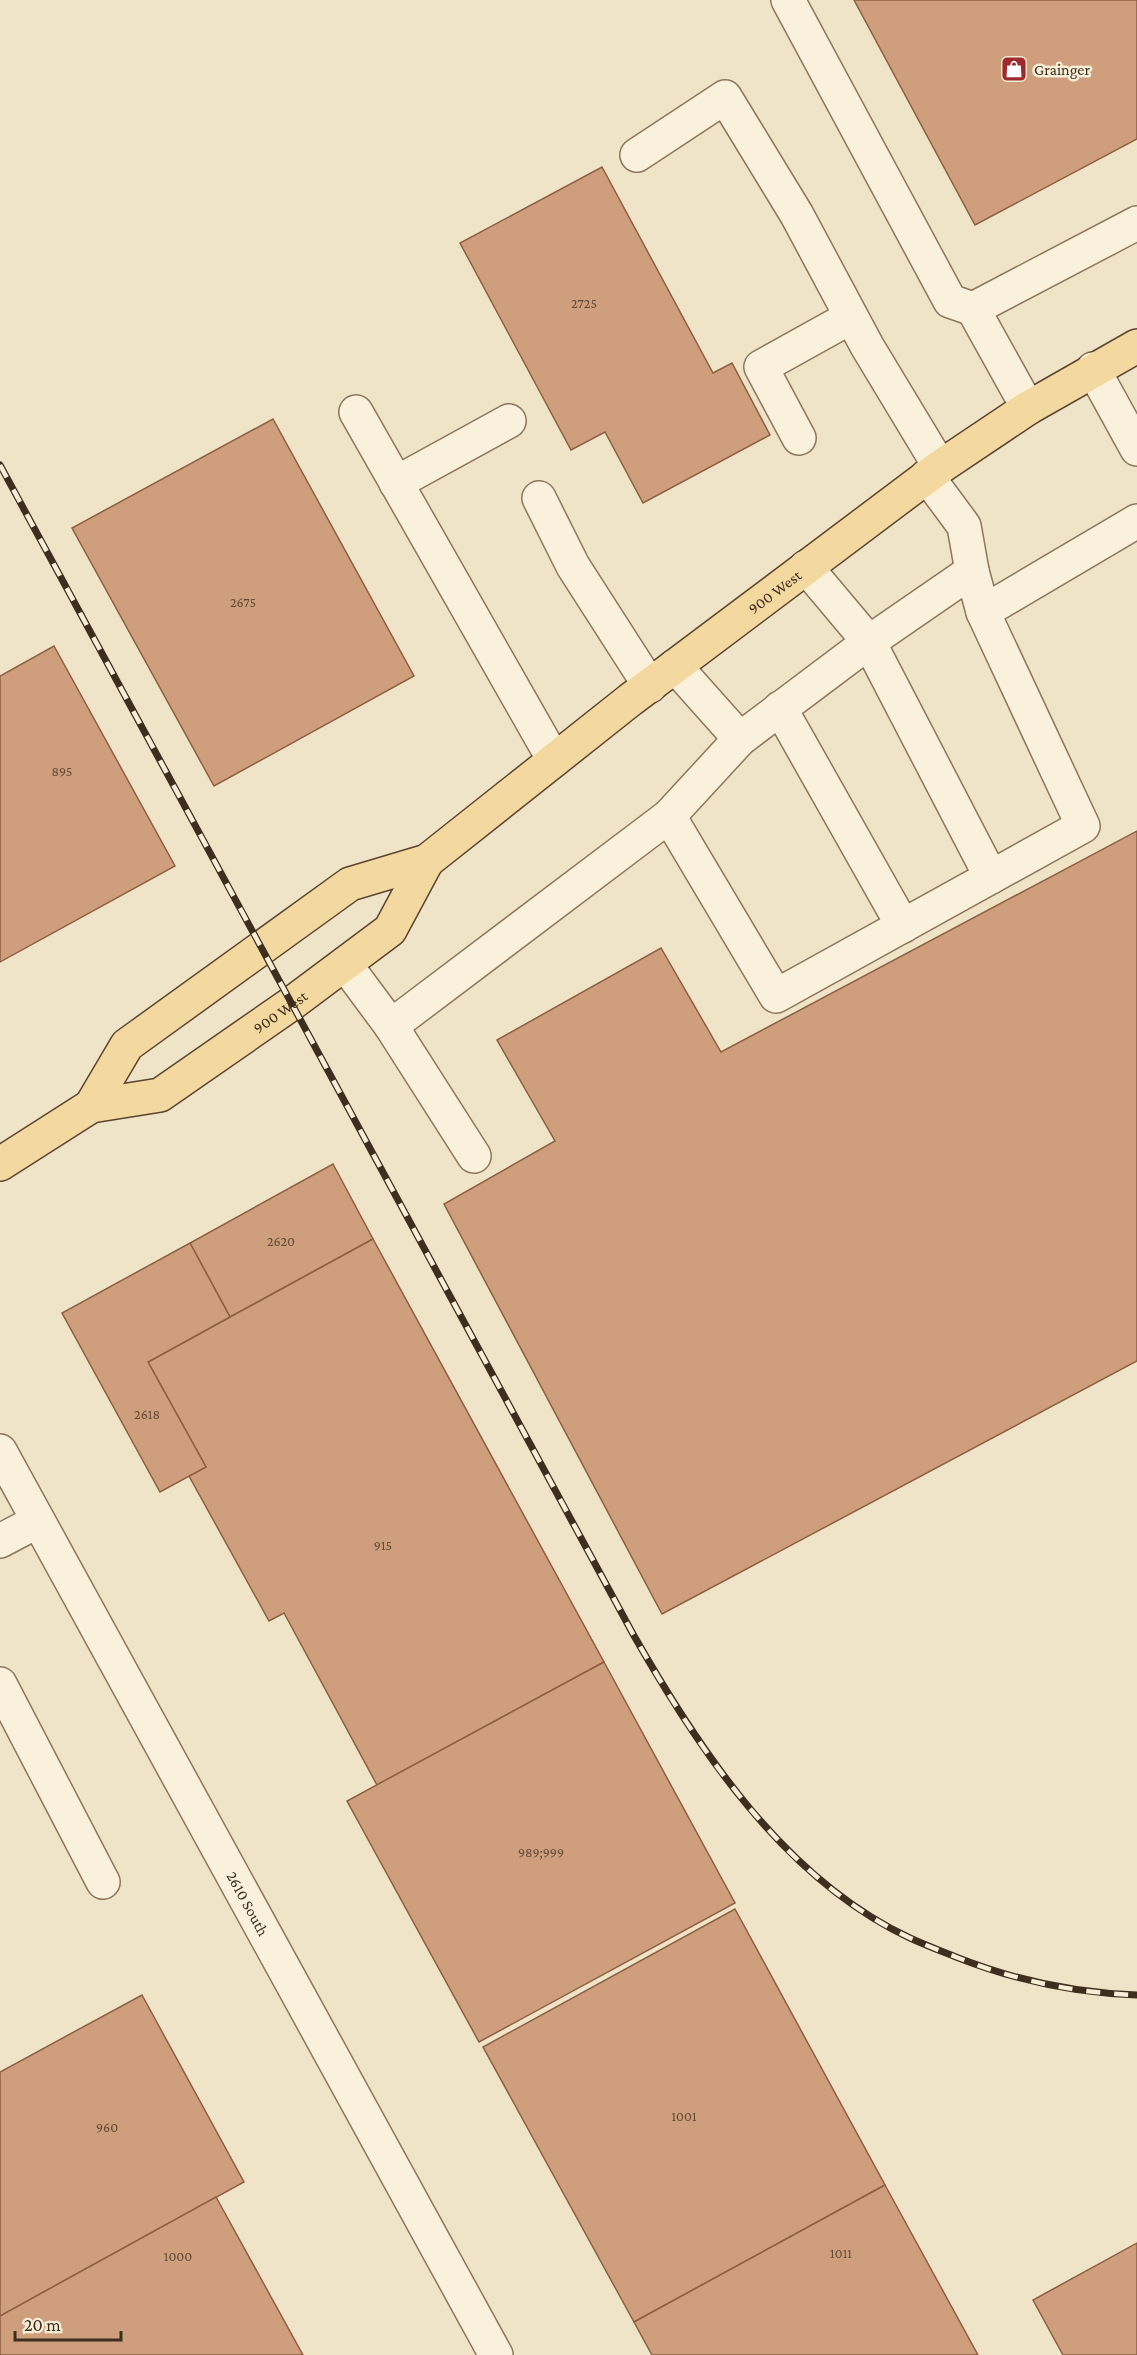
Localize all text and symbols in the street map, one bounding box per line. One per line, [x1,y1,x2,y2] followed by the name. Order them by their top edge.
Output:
[999,54,1029,84] shop icon: Grainger
[1034,61,1090,79] place label: Grainger
[571,295,597,311] house number: 2725
[745,566,805,617] street label: 900 West
[230,594,256,610] house number: 2675
[52,763,72,779] house number: 895
[250,987,311,1037] street label: 900 West
[267,1233,295,1249] house number: 2620
[134,1406,160,1422] house number: 2618
[374,1537,392,1553] house number: 915
[518,1844,564,1860] house number: 989;999
[223,1868,272,1939] street label: 2610 South
[671,2108,697,2124] house number: 1001
[96,2119,118,2135] house number: 960
[830,2245,852,2261] house number: 1011
[164,2248,192,2264] house number: 1000
[15,2304,122,2342] scale bar
[24,2315,61,2335] text: 20 m

